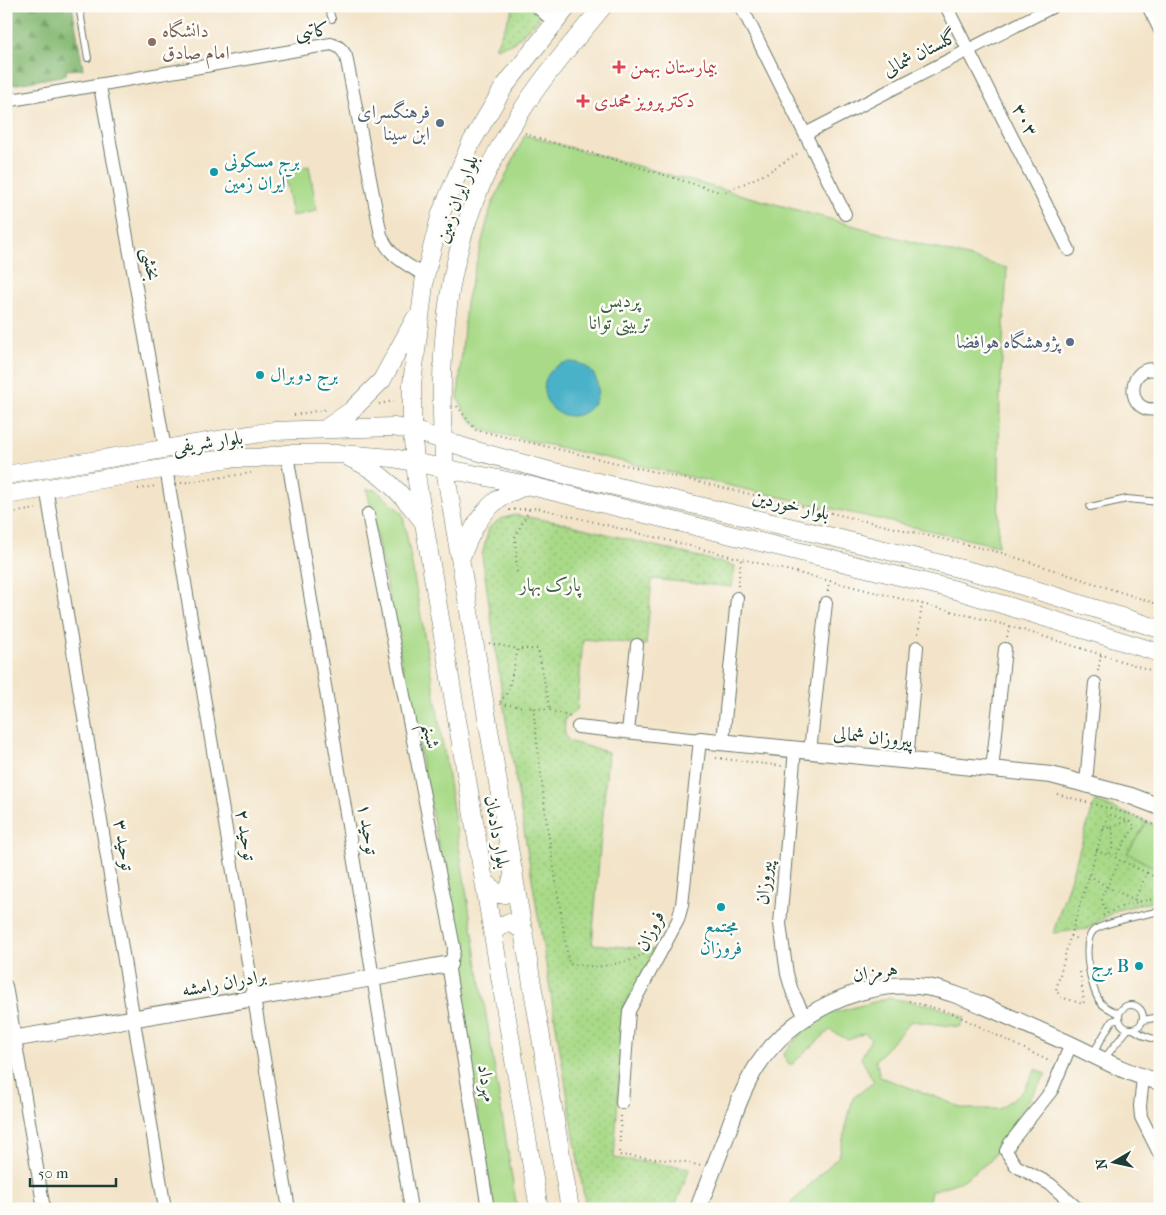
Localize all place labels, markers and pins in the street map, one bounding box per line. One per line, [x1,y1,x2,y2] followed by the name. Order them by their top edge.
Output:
[162,18,230,69] place label: دانشگاه امام صادق
[146,36,158,48] marker: دانشگاه امام صادق
[630,56,717,80] place label: بیمارستان بهمن
[612,60,626,74] marker: بیمارستان بهمن
[594,90,695,113] place label: دکتر پرویز محمدی
[576,94,590,108] marker: دکتر پرویز محمدی
[357,99,430,145] place label: فرهنگسرای ابن سینا
[434,117,446,129] marker: فرهنگسرای ابن سینا
[224,150,300,194] place label: برج مسکونی ایران زمین
[208,166,220,178] marker: برج مسکونی ایران زمین
[956,329,1062,354] place label: پژوهشگاه هوافضا
[1064,336,1076,348] marker: پژوهشگاه هوافضا
[270,364,339,392] place label: برج دوبرال
[254,369,266,381] marker: برج دوبرال
[715,901,727,913] marker: مجتمع فروزان
[700,915,742,960] place label: مجتمع فروزان
[1091,955,1129,983] place label: برج B
[1133,960,1145,972] marker: برج B

